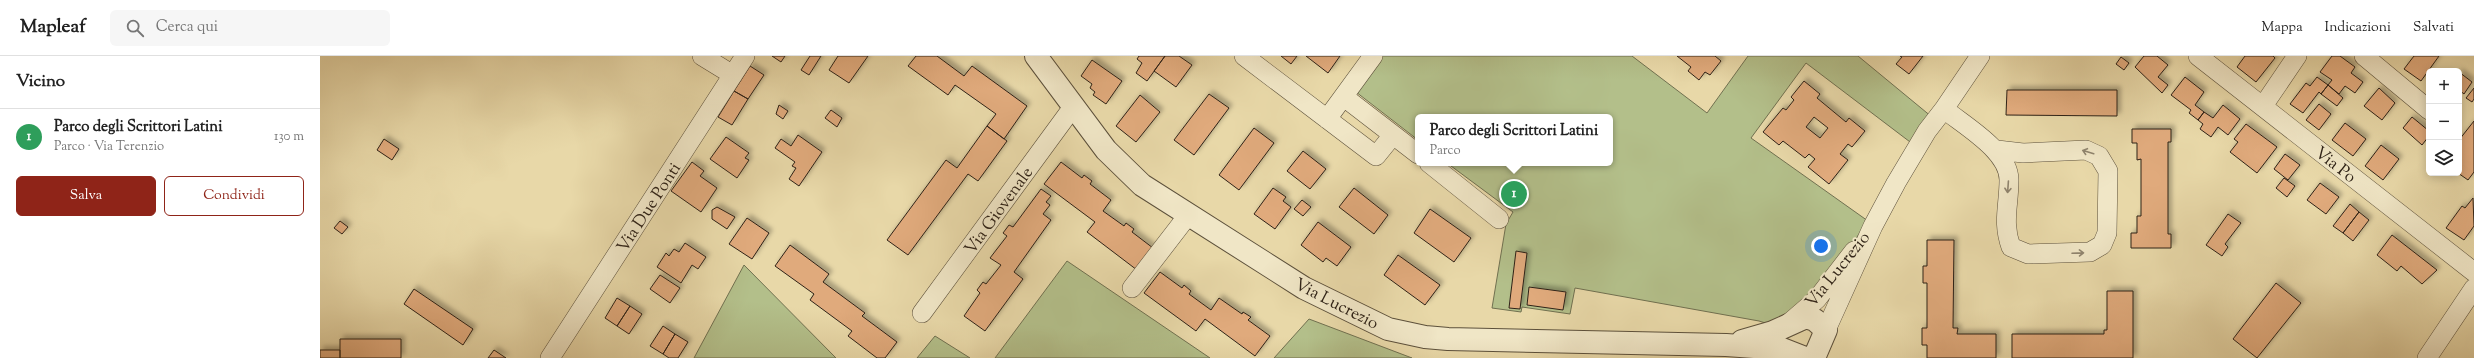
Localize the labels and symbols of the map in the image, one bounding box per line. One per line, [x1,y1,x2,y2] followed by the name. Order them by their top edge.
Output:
[2309,142,2361,190] street label: Via Po
[2081,148,2094,155] one-way arrow
[612,158,688,258] street label: Via Due Ponti
[960,162,1040,260] street label: Via Giovenale
[1501,179,1527,209] pin: 1
[2005,180,2012,193] one-way arrow
[1800,227,1877,313] street label: Via Lucrezio
[1811,236,1831,256] your location
[2071,249,2084,256] one-way arrow
[1290,273,1382,336] street label: Via Lucrezio

